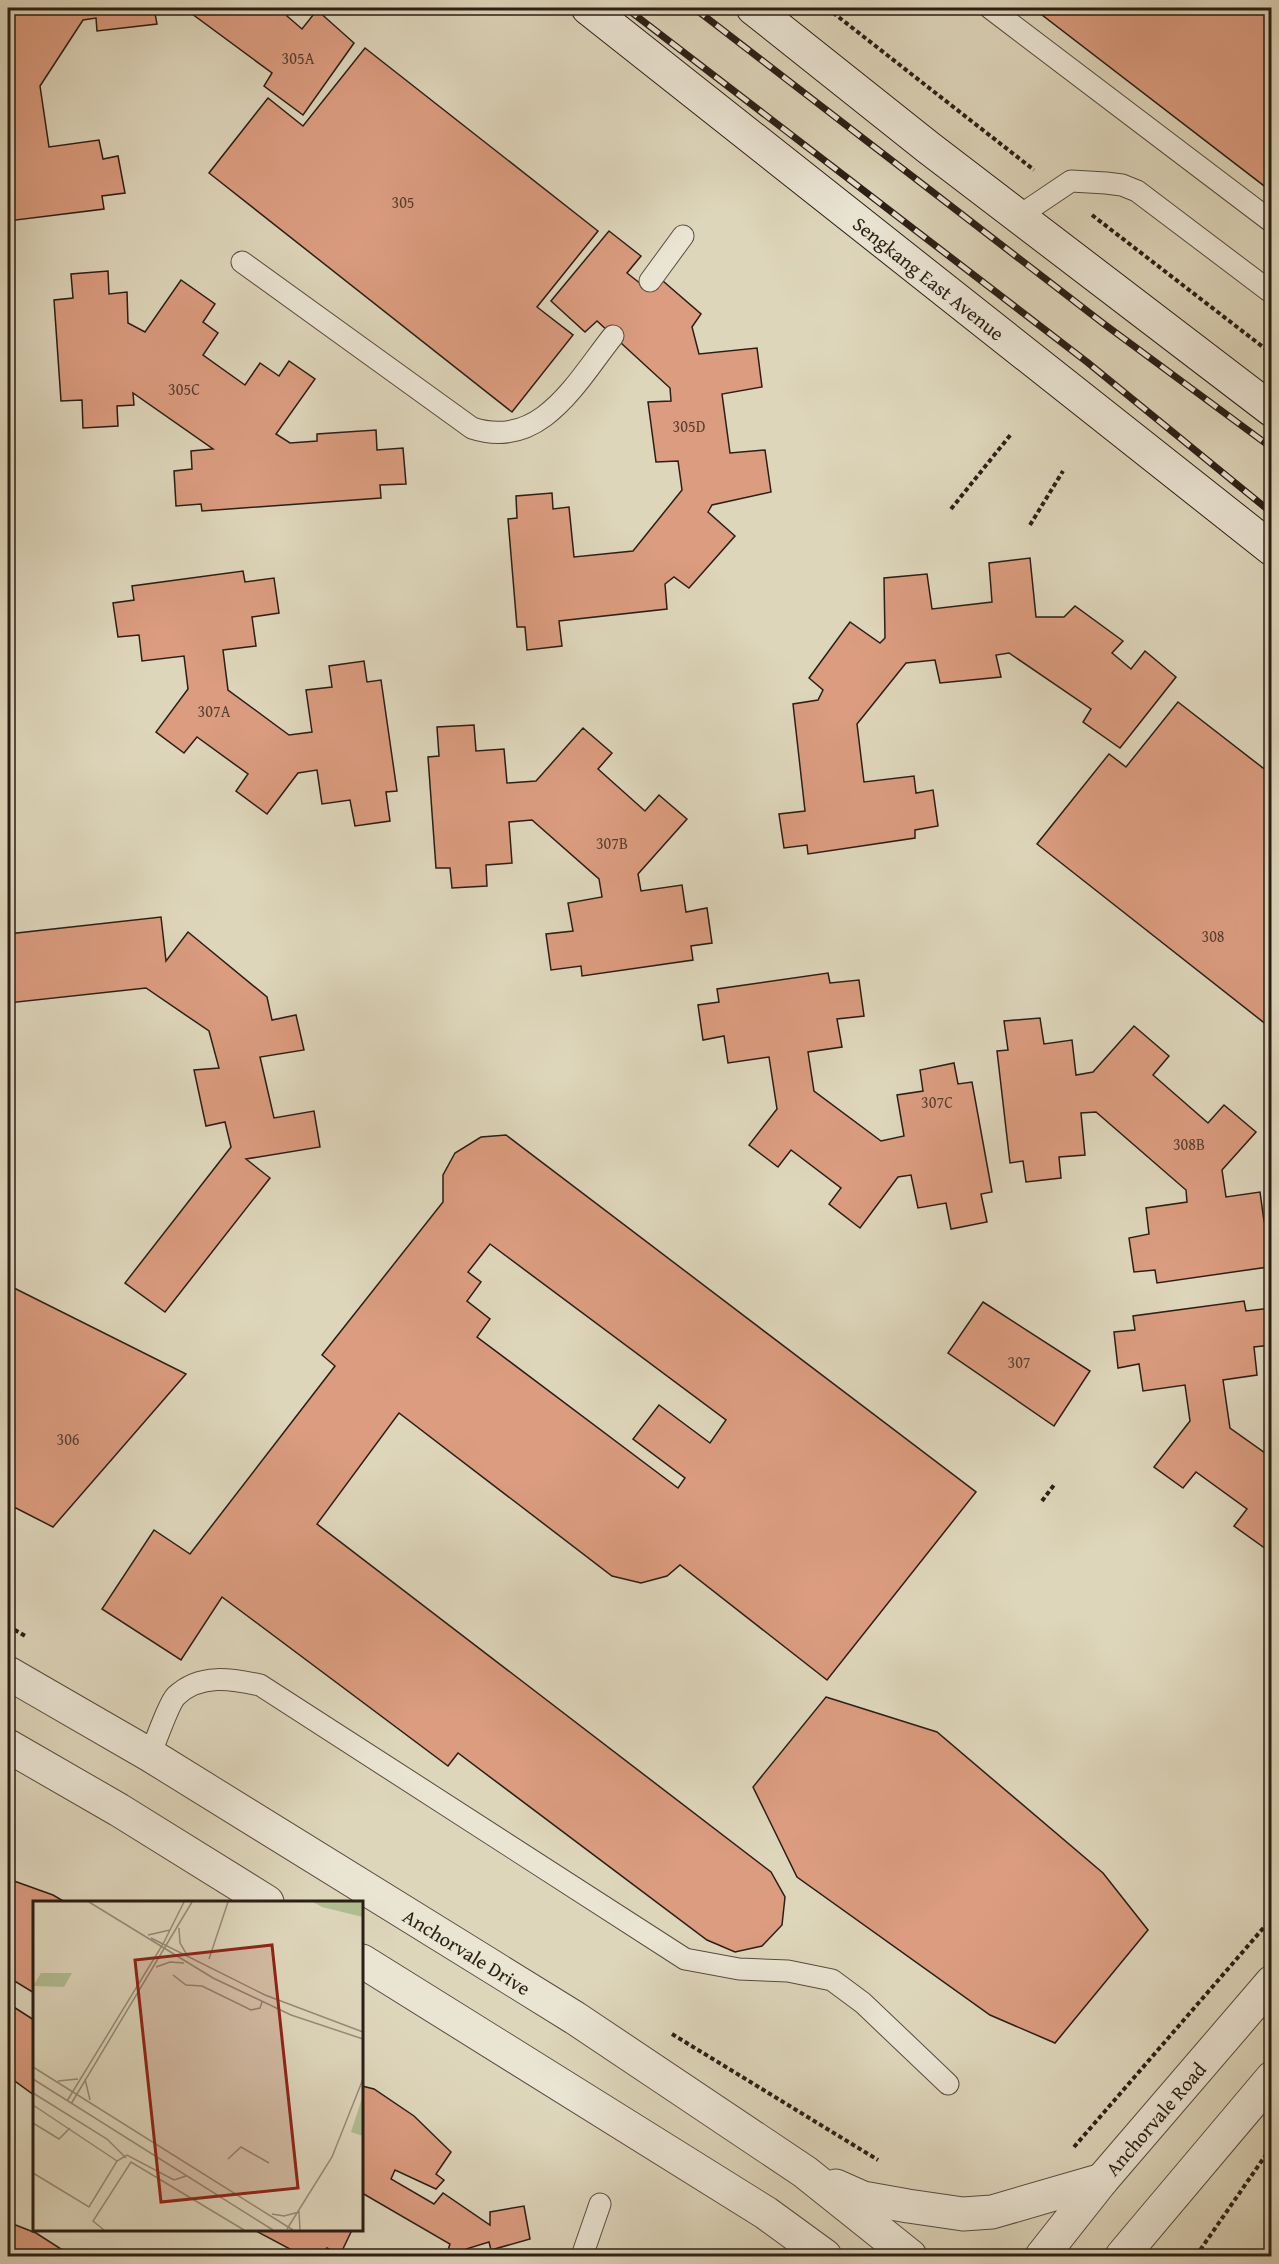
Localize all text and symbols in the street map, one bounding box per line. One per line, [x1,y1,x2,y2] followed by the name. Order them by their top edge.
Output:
[282,46,315,70] house number: 305A
[391,190,415,214] house number: 305
[847,209,1011,347] street label: Sengkang East Avenue
[168,377,200,401] house number: 305C
[673,414,706,438] house number: 305D
[198,699,231,723] house number: 307A
[596,831,628,855] house number: 307B
[1201,924,1225,948] house number: 308
[921,1090,953,1114] house number: 307C
[1173,1132,1205,1156] house number: 308B
[1007,1350,1031,1374] house number: 307
[56,1427,80,1451] house number: 306
[33,1901,363,2231] inset map
[398,1901,536,2002] street label: Anchorvale Drive
[1098,2055,1212,2182] street label: Anchorvale Road

